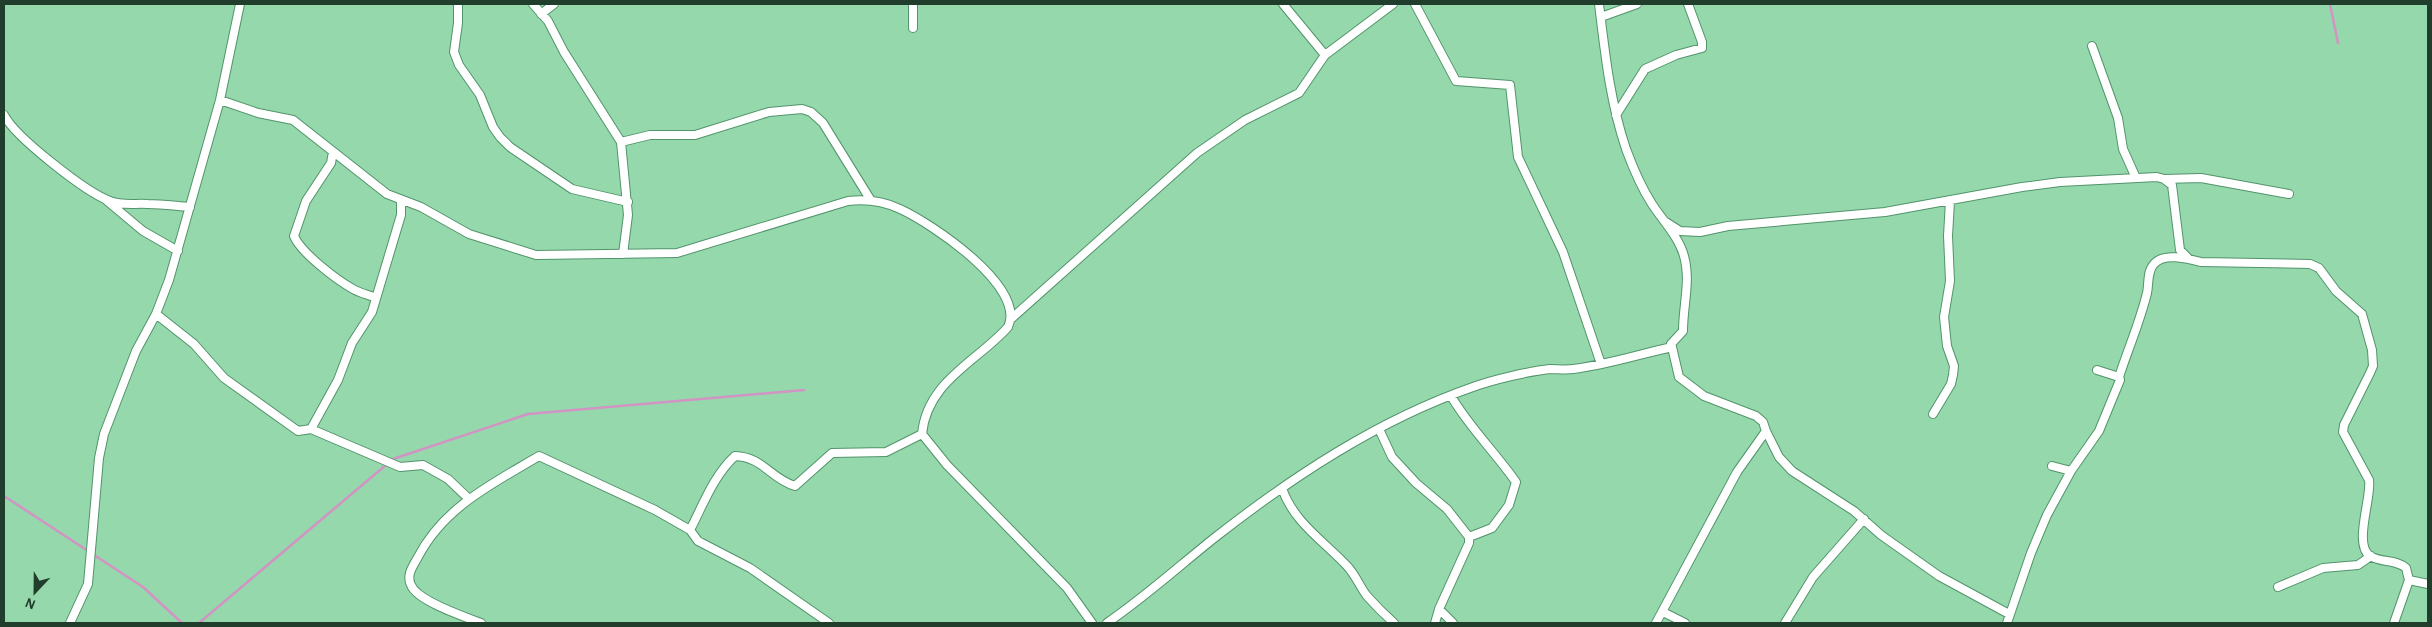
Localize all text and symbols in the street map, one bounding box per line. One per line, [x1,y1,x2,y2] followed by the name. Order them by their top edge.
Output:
[10,567,60,617] north arrow
[23,595,38,611] text: N

